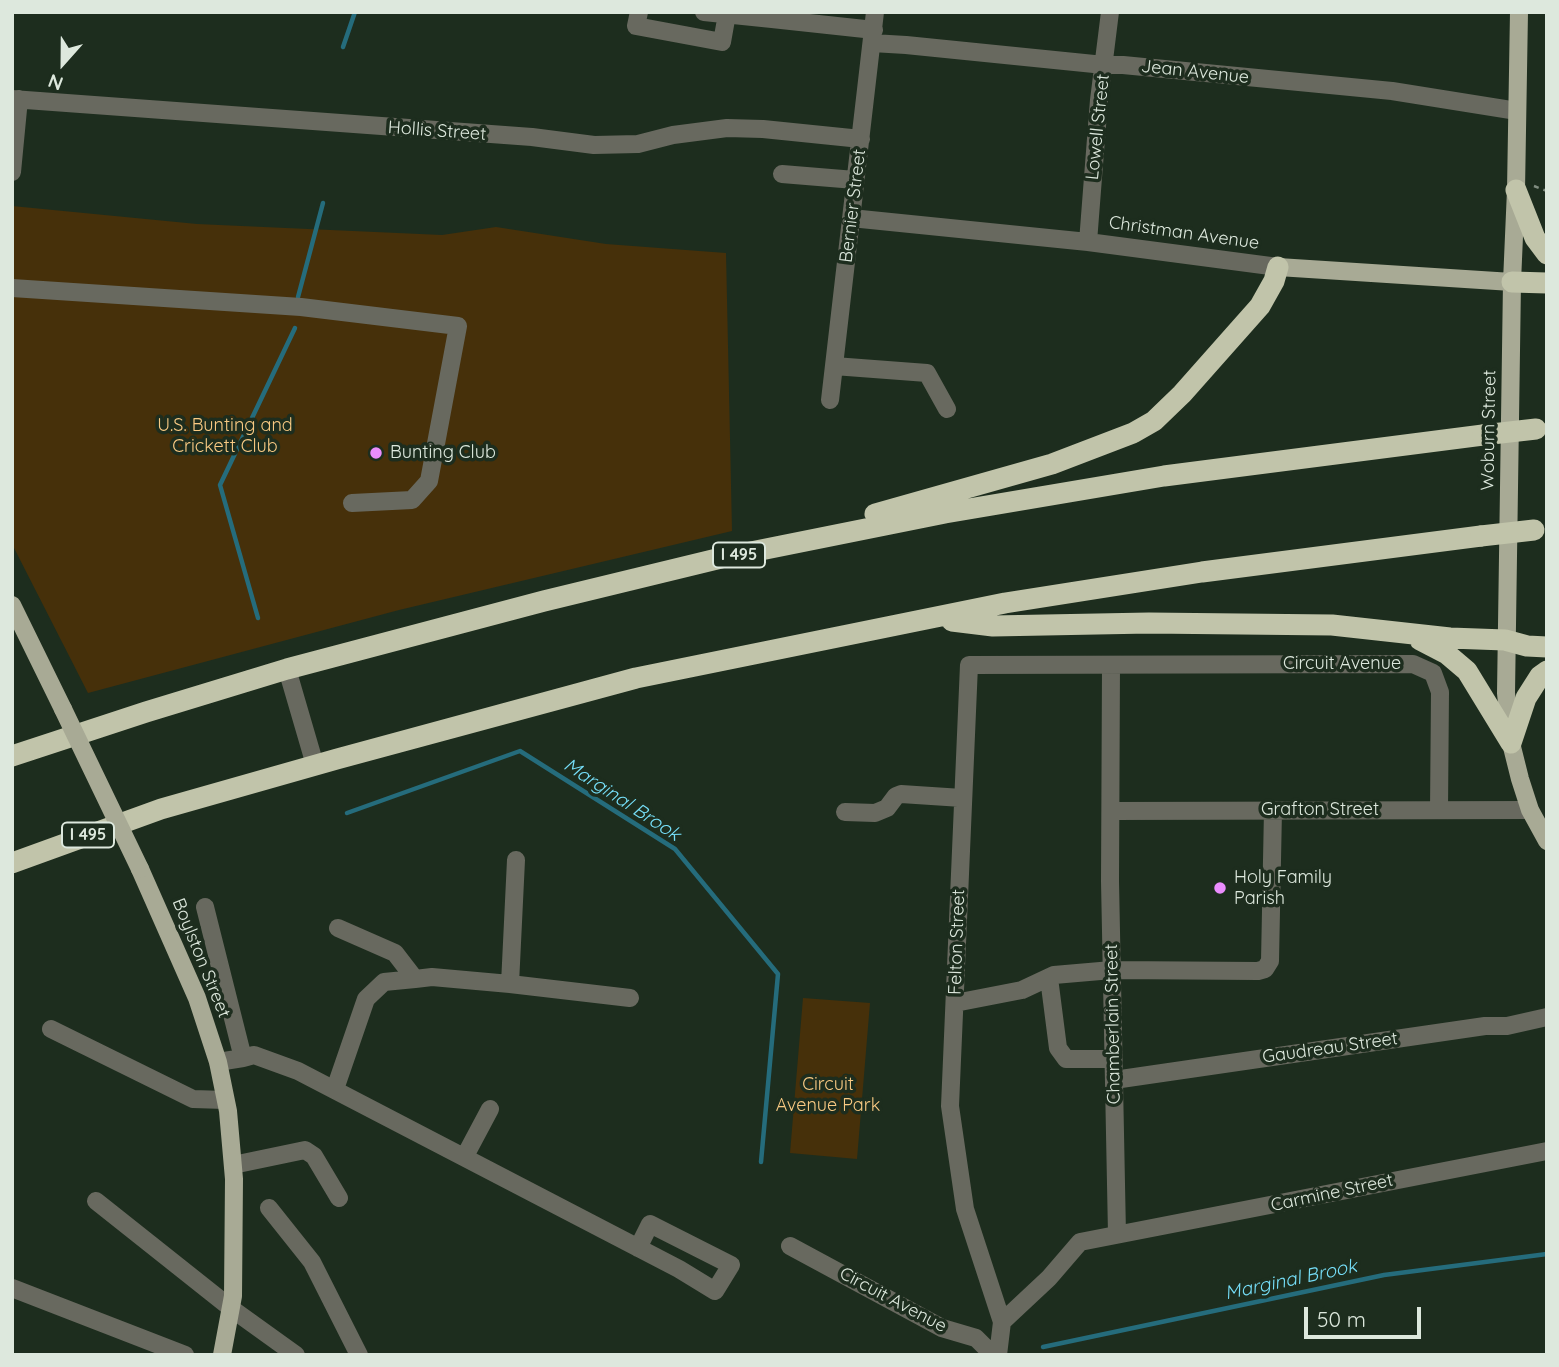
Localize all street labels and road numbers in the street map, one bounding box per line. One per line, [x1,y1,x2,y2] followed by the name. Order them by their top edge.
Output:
[1140,56,1250,88] street label: Jean Avenue
[1082,73,1114,181] street label: Lowell Street
[387,117,487,145] street label: Hollis Street
[835,148,871,264] street label: Bernier Street
[1107,212,1261,254] street label: Christman Avenue
[1477,370,1501,490] street label: Woburn Street
[713,542,765,568] road number: I 495
[1283,653,1401,675] street label: Circuit Avenue
[1261,799,1379,821] street label: Grafton Street
[62,822,114,848] road number: I 495
[944,889,970,995] street label: Felton Street
[167,895,235,1021] street label: Boylston Street
[1101,943,1125,1105] street label: Chamberlain Street
[1261,1028,1399,1068] street label: Gaudreau Street
[1269,1169,1395,1217] street label: Carmine Street
[836,1263,950,1337] street label: Circuit Avenue

